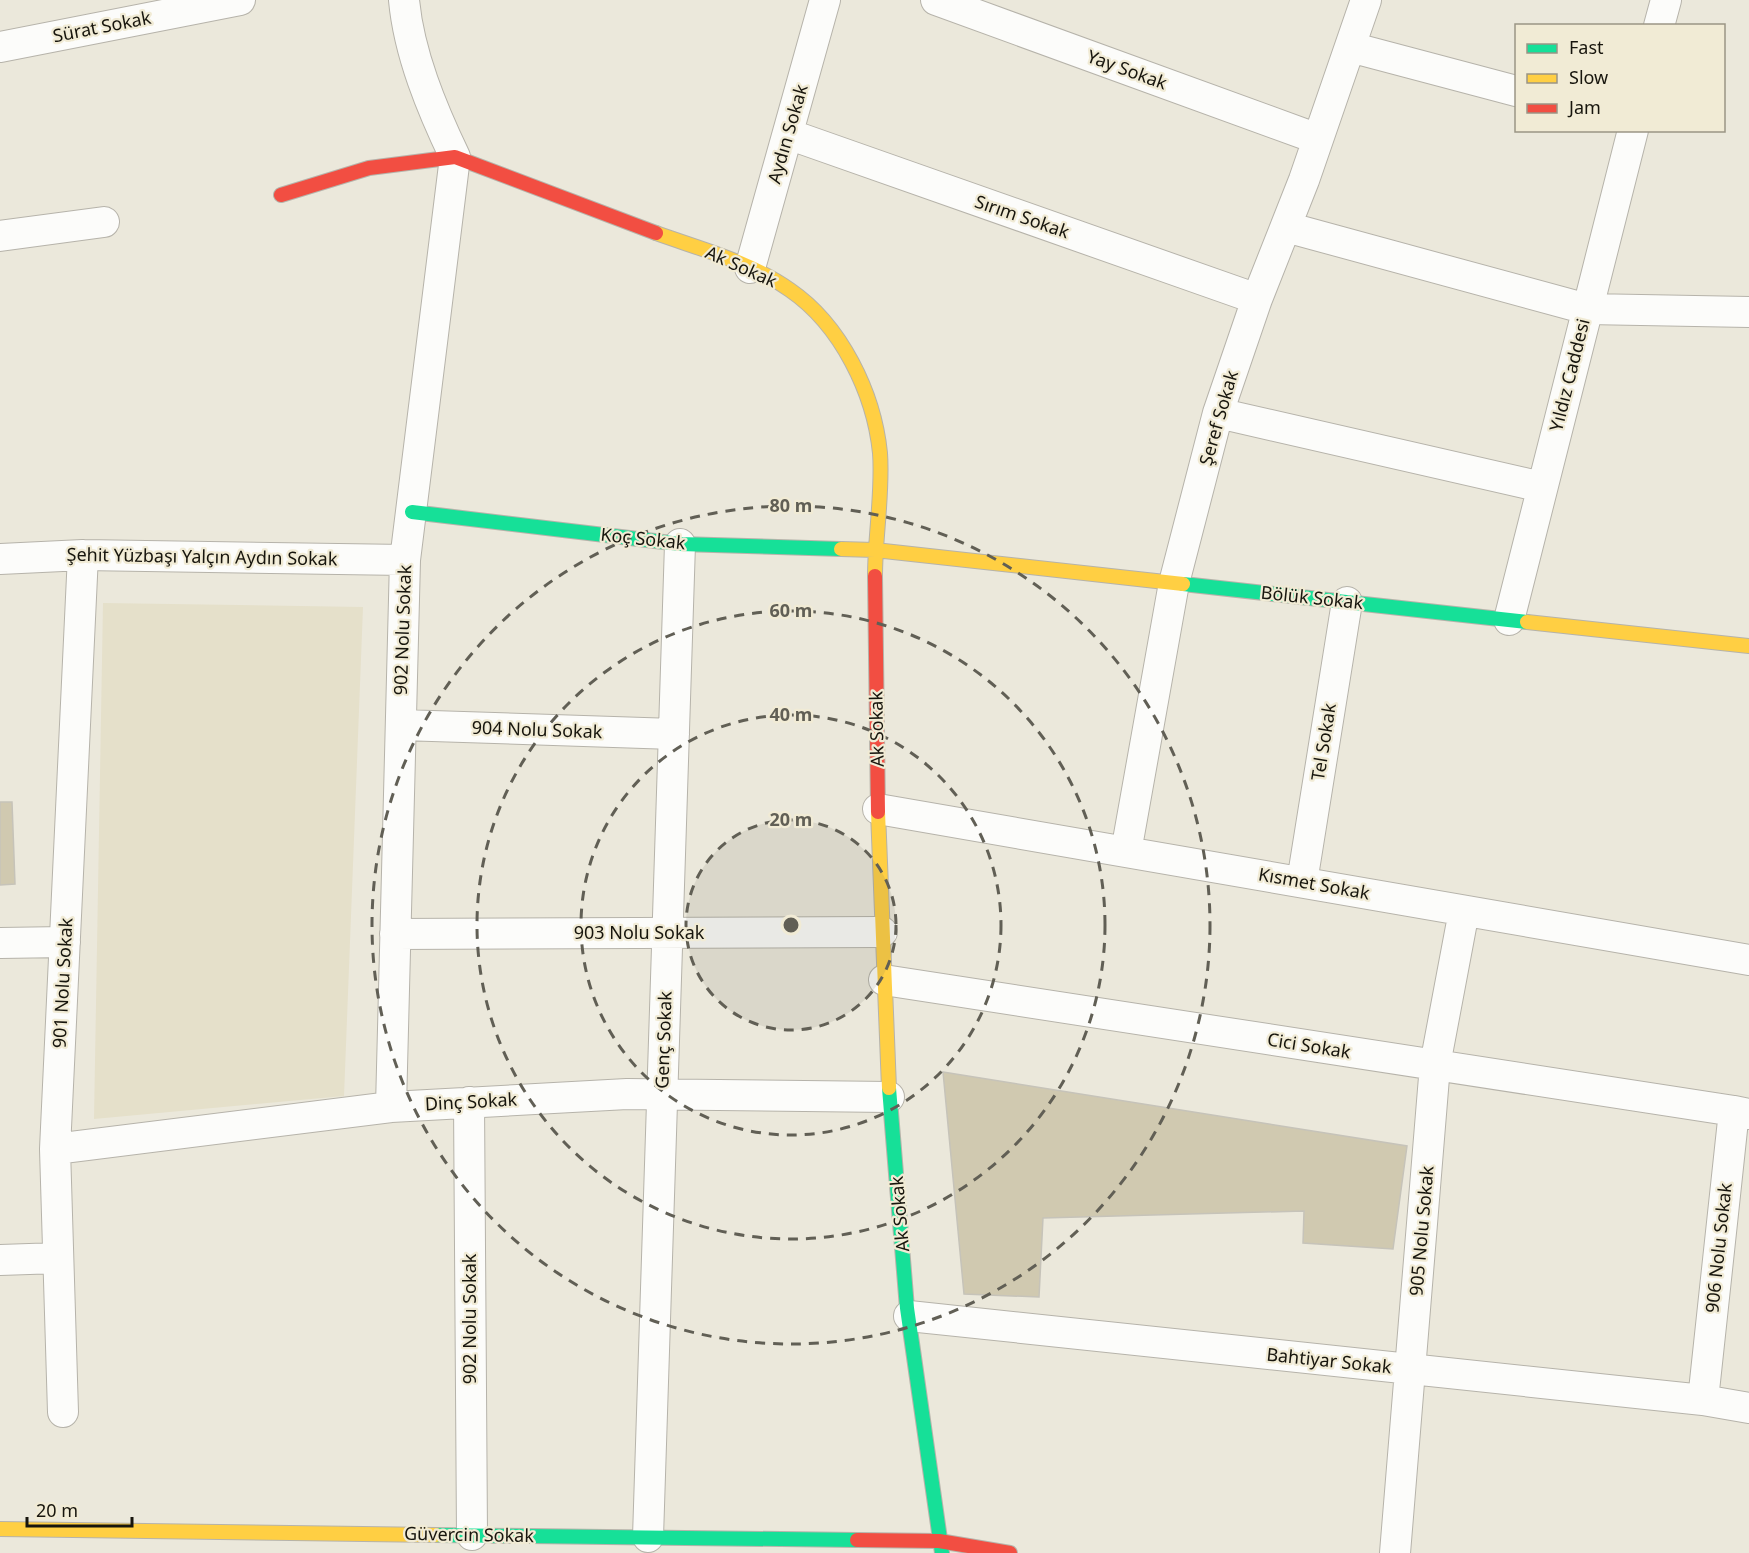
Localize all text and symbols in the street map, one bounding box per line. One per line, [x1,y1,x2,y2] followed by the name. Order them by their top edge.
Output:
[51,5,153,47] street label: Sürat Sokak
[1515,24,1725,132] legend
[1569,35,1604,59] text: Fast
[1084,44,1171,95] street label: Yay Sokak
[1569,65,1608,89] text: Slow
[761,81,813,186] street label: Aydın Sokak
[1567,95,1601,119] text: Jam
[972,189,1073,244] street label: Sırım Sokak
[702,240,781,293] street label: Ak Sokak
[1543,316,1595,434] street label: Yıldız Caddesi
[1193,367,1243,468] street label: Şeref Sokak
[770,493,812,517] text: 80 m
[599,522,687,554] street label: Koç Sokak
[66,542,338,570] street label: Şehit Yüzbaşı Yalçın Aydın Sokak
[388,564,416,696] street label: 902 Nolu Sokak
[1260,580,1365,614] street label: Bölük Sokak
[770,598,812,622] text: 60 m
[863,690,889,767] street label: Ak Sokak
[1305,701,1341,782] street label: Tel Sokak
[770,702,812,726] text: 40 m
[471,715,603,743] street label: 904 Nolu Sokak
[770,807,812,831] text: 20 m
[1257,861,1372,905] street label: Kısmet Sokak
[781,915,801,935] centre of rings
[47,917,77,1049] street label: 901 Nolu Sokak
[574,920,705,944] street label: 903 Nolu Sokak
[649,990,677,1089] street label: Genç Sokak
[1266,1027,1353,1064] street label: Cici Sokak
[424,1087,518,1115] street label: Dinç Sokak
[1403,1164,1439,1297] street label: 905 Nolu Sokak
[884,1175,914,1253] street label: Ak Sokak
[1699,1181,1737,1314] street label: 906 Nolu Sokak
[457,1253,481,1384] street label: 902 Nolu Sokak
[1265,1342,1393,1379] street label: Bahtiyar Sokak
[27,1490,132,1528] scale bar
[36,1498,78,1522] text: 20 m
[404,1521,534,1547] street label: Güvercin Sokak

